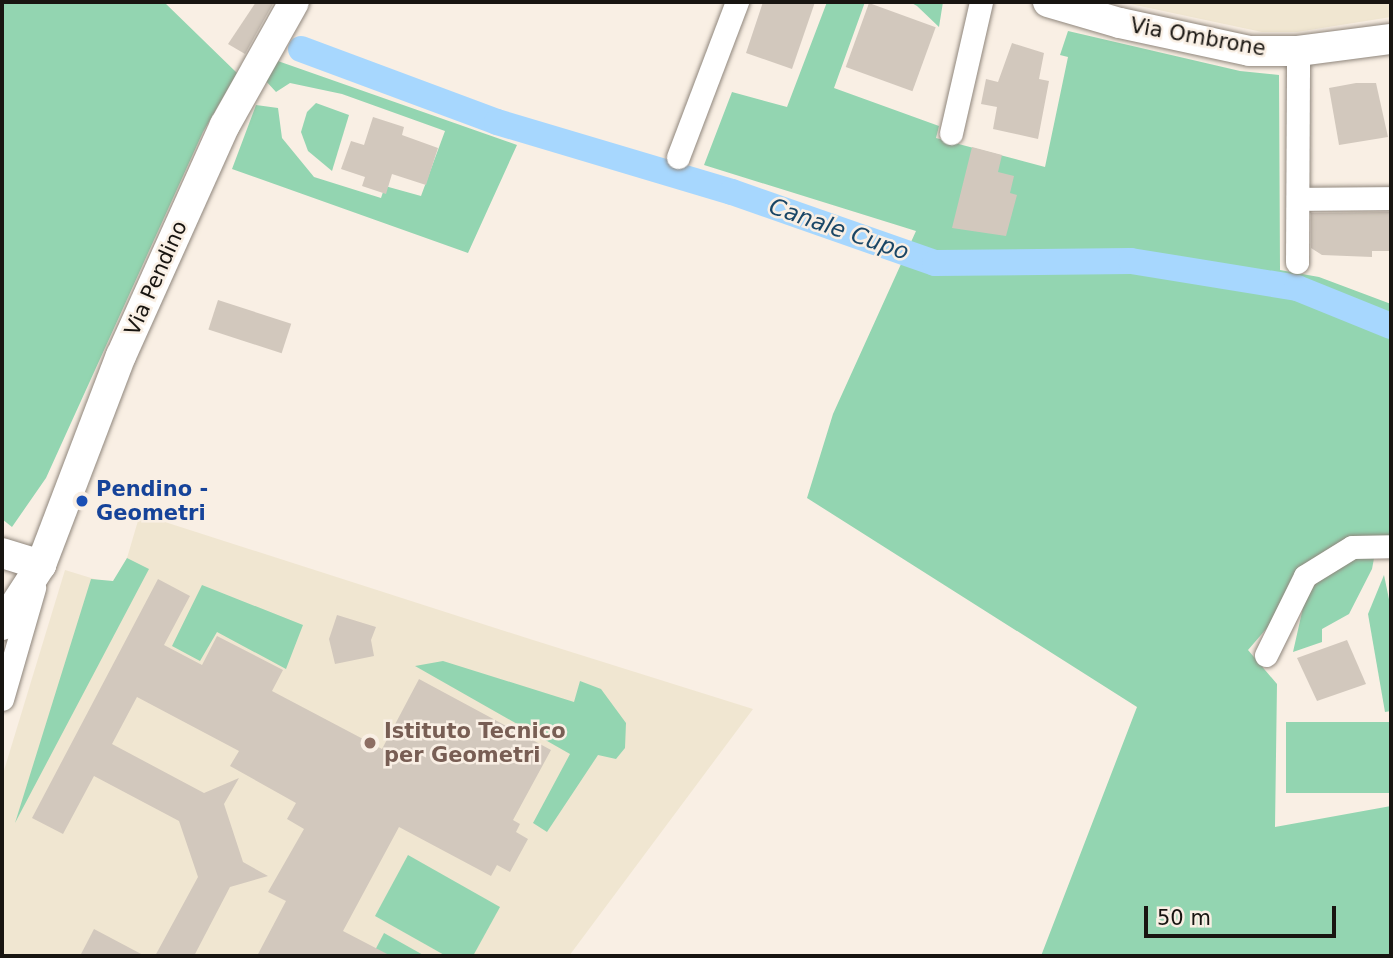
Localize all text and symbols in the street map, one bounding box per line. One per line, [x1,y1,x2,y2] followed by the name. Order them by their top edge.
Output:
[1128,13,1268,61] street label: Via Ombrone
[765,192,913,266] water label: Canale Cupo
[120,217,192,339] street label: Via Pendino
[96,476,208,526] place label: Pendino - Geometri
[74,493,90,509] marker: Pendino - Geometri
[384,718,566,768] place label: Istituto Tecnico per Geometri
[362,735,378,751] marker: Istituto Tecnico per Geometri
[1148,892,1340,936] scale bar
[1157,906,1211,930] text: 50 m

